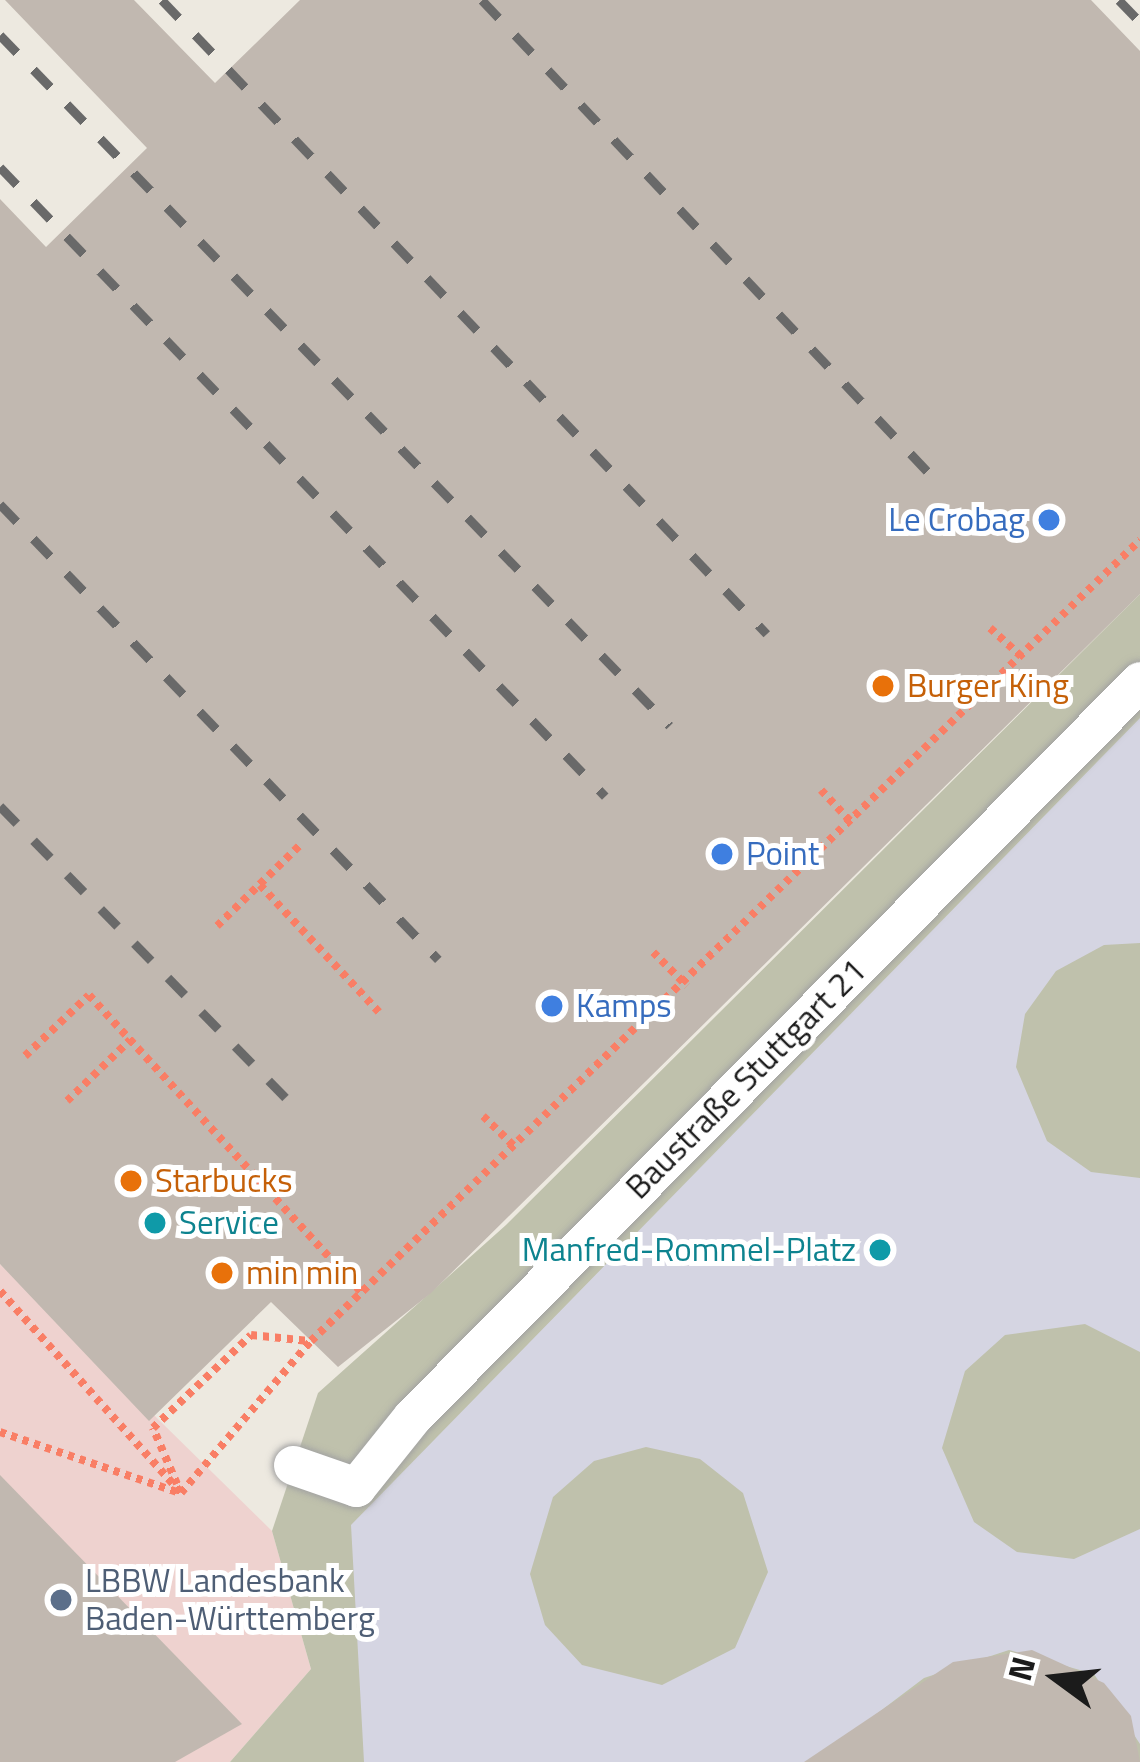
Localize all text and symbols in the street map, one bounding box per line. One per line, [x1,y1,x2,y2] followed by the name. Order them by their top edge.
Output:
[888,500,1025,540] place label: Le Crobag
[1036,507,1062,533] marker: Le Crobag
[907,666,1069,706] place label: Burger King
[870,673,896,699] marker: Burger King
[746,834,819,874] place label: Point
[709,841,735,867] marker: Point
[618,951,874,1207] street label: Baustraße Stuttgart 21
[576,986,672,1026] place label: Kamps
[539,993,565,1019] marker: Kamps
[155,1161,293,1201] place label: Starbucks
[118,1168,144,1194] marker: Starbucks
[179,1203,279,1243] place label: Service
[142,1210,168,1236] marker: Service
[522,1230,856,1270] place label: Manfred-Rommel-Platz
[867,1237,893,1263] marker: Manfred-Rommel-Platz
[246,1253,358,1293] place label: min min
[209,1260,235,1286] marker: min min
[85,1561,375,1639] place label: LBBW Landesbank Baden-Württemberg
[48,1587,74,1613] marker: LBBW Landesbank Baden-Württemberg
[996,1618,1116,1738] north arrow
[994,1651,1048,1686] text: N

